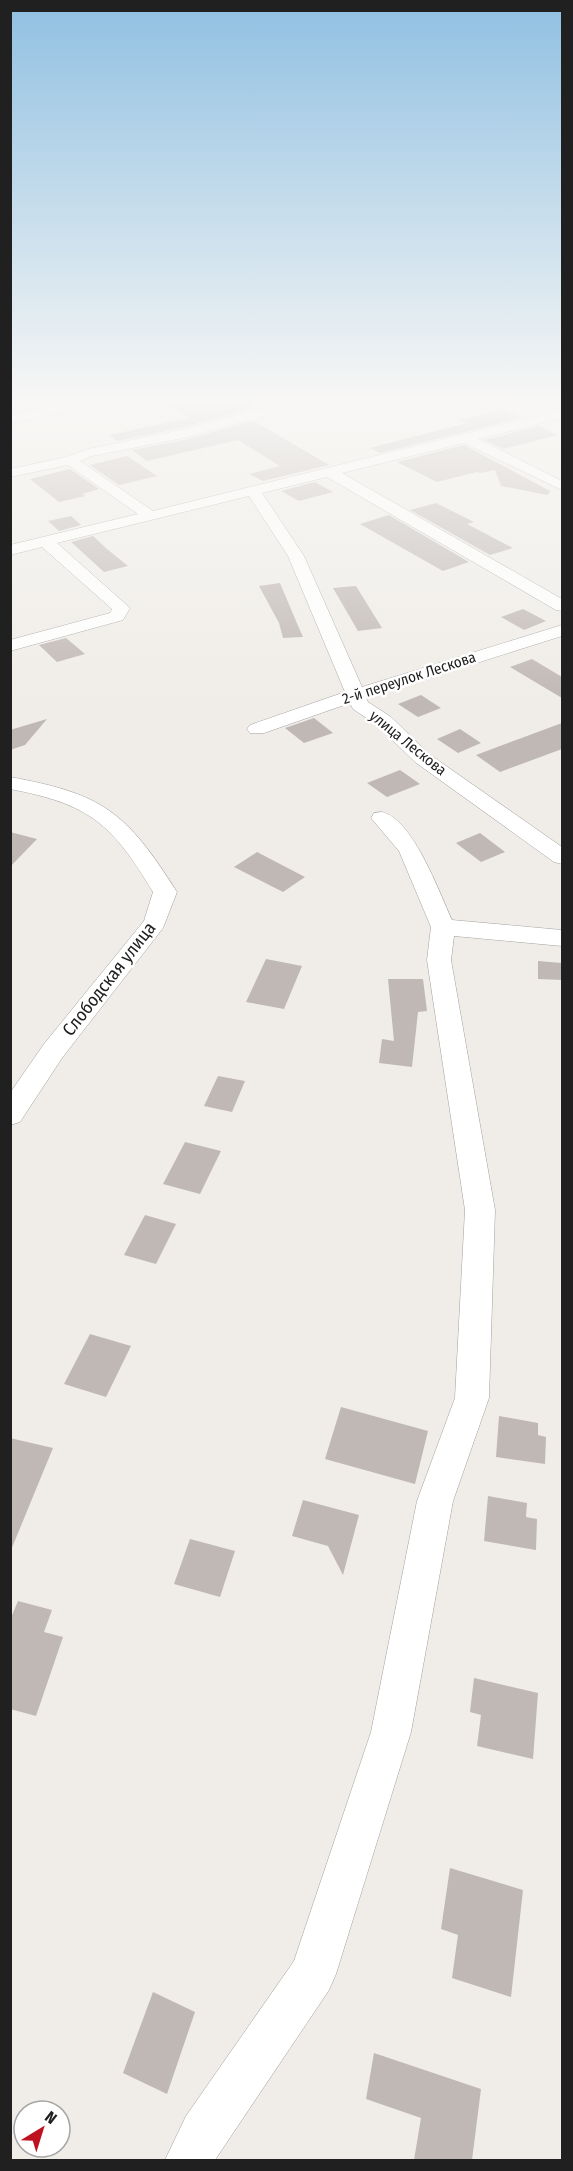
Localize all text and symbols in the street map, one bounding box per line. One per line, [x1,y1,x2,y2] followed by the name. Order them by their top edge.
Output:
[340,648,478,708] street label: 2-й переулок Лескова
[366,707,450,779] street label: улица Лескова
[58,918,160,1040] street label: Слободская улица
[12,2099,72,2159] north arrow
[41,2107,61,2128] text: N

